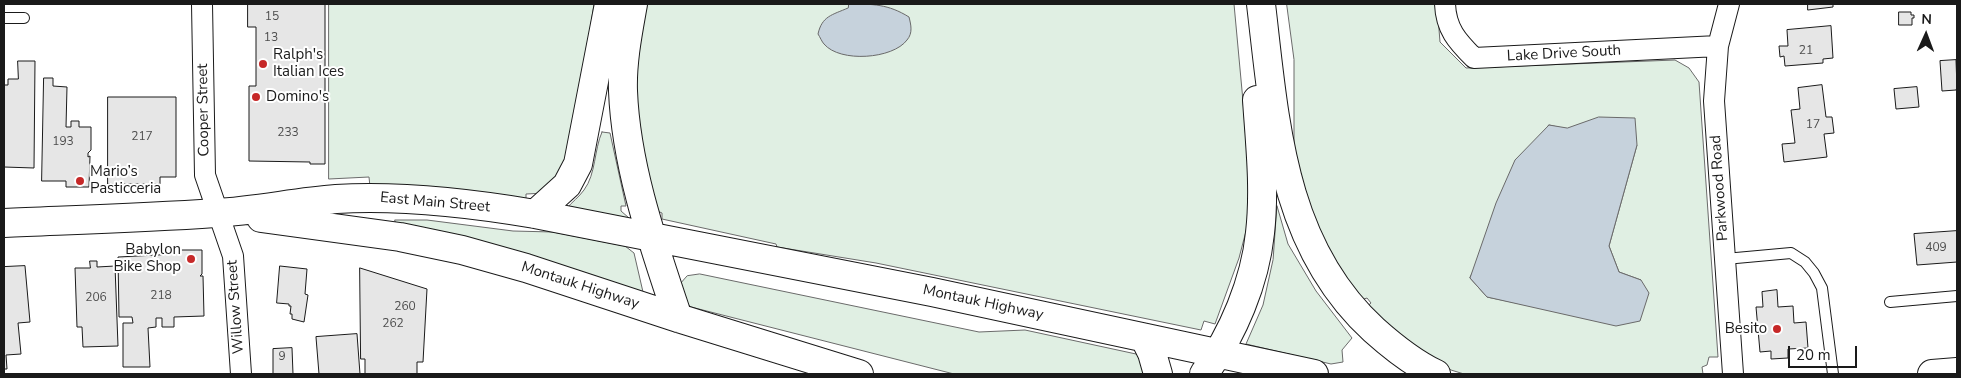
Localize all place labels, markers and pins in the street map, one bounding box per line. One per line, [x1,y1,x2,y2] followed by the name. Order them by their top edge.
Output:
[273,46,344,81] place label: Ralph's Italian Ices
[257,58,269,70] marker: Ralph's Italian Ices
[266,88,329,106] place label: Domino's
[250,91,262,103] marker: Domino's
[90,163,161,198] place label: Mario’s Pasticceria
[74,175,86,187] marker: Mario’s Pasticceria
[113,241,181,276] place label: Babylon Bike Shop
[185,253,197,265] marker: Babylon Bike Shop
[1725,320,1767,338] place label: Besito
[1771,323,1783,335] marker: Besito

